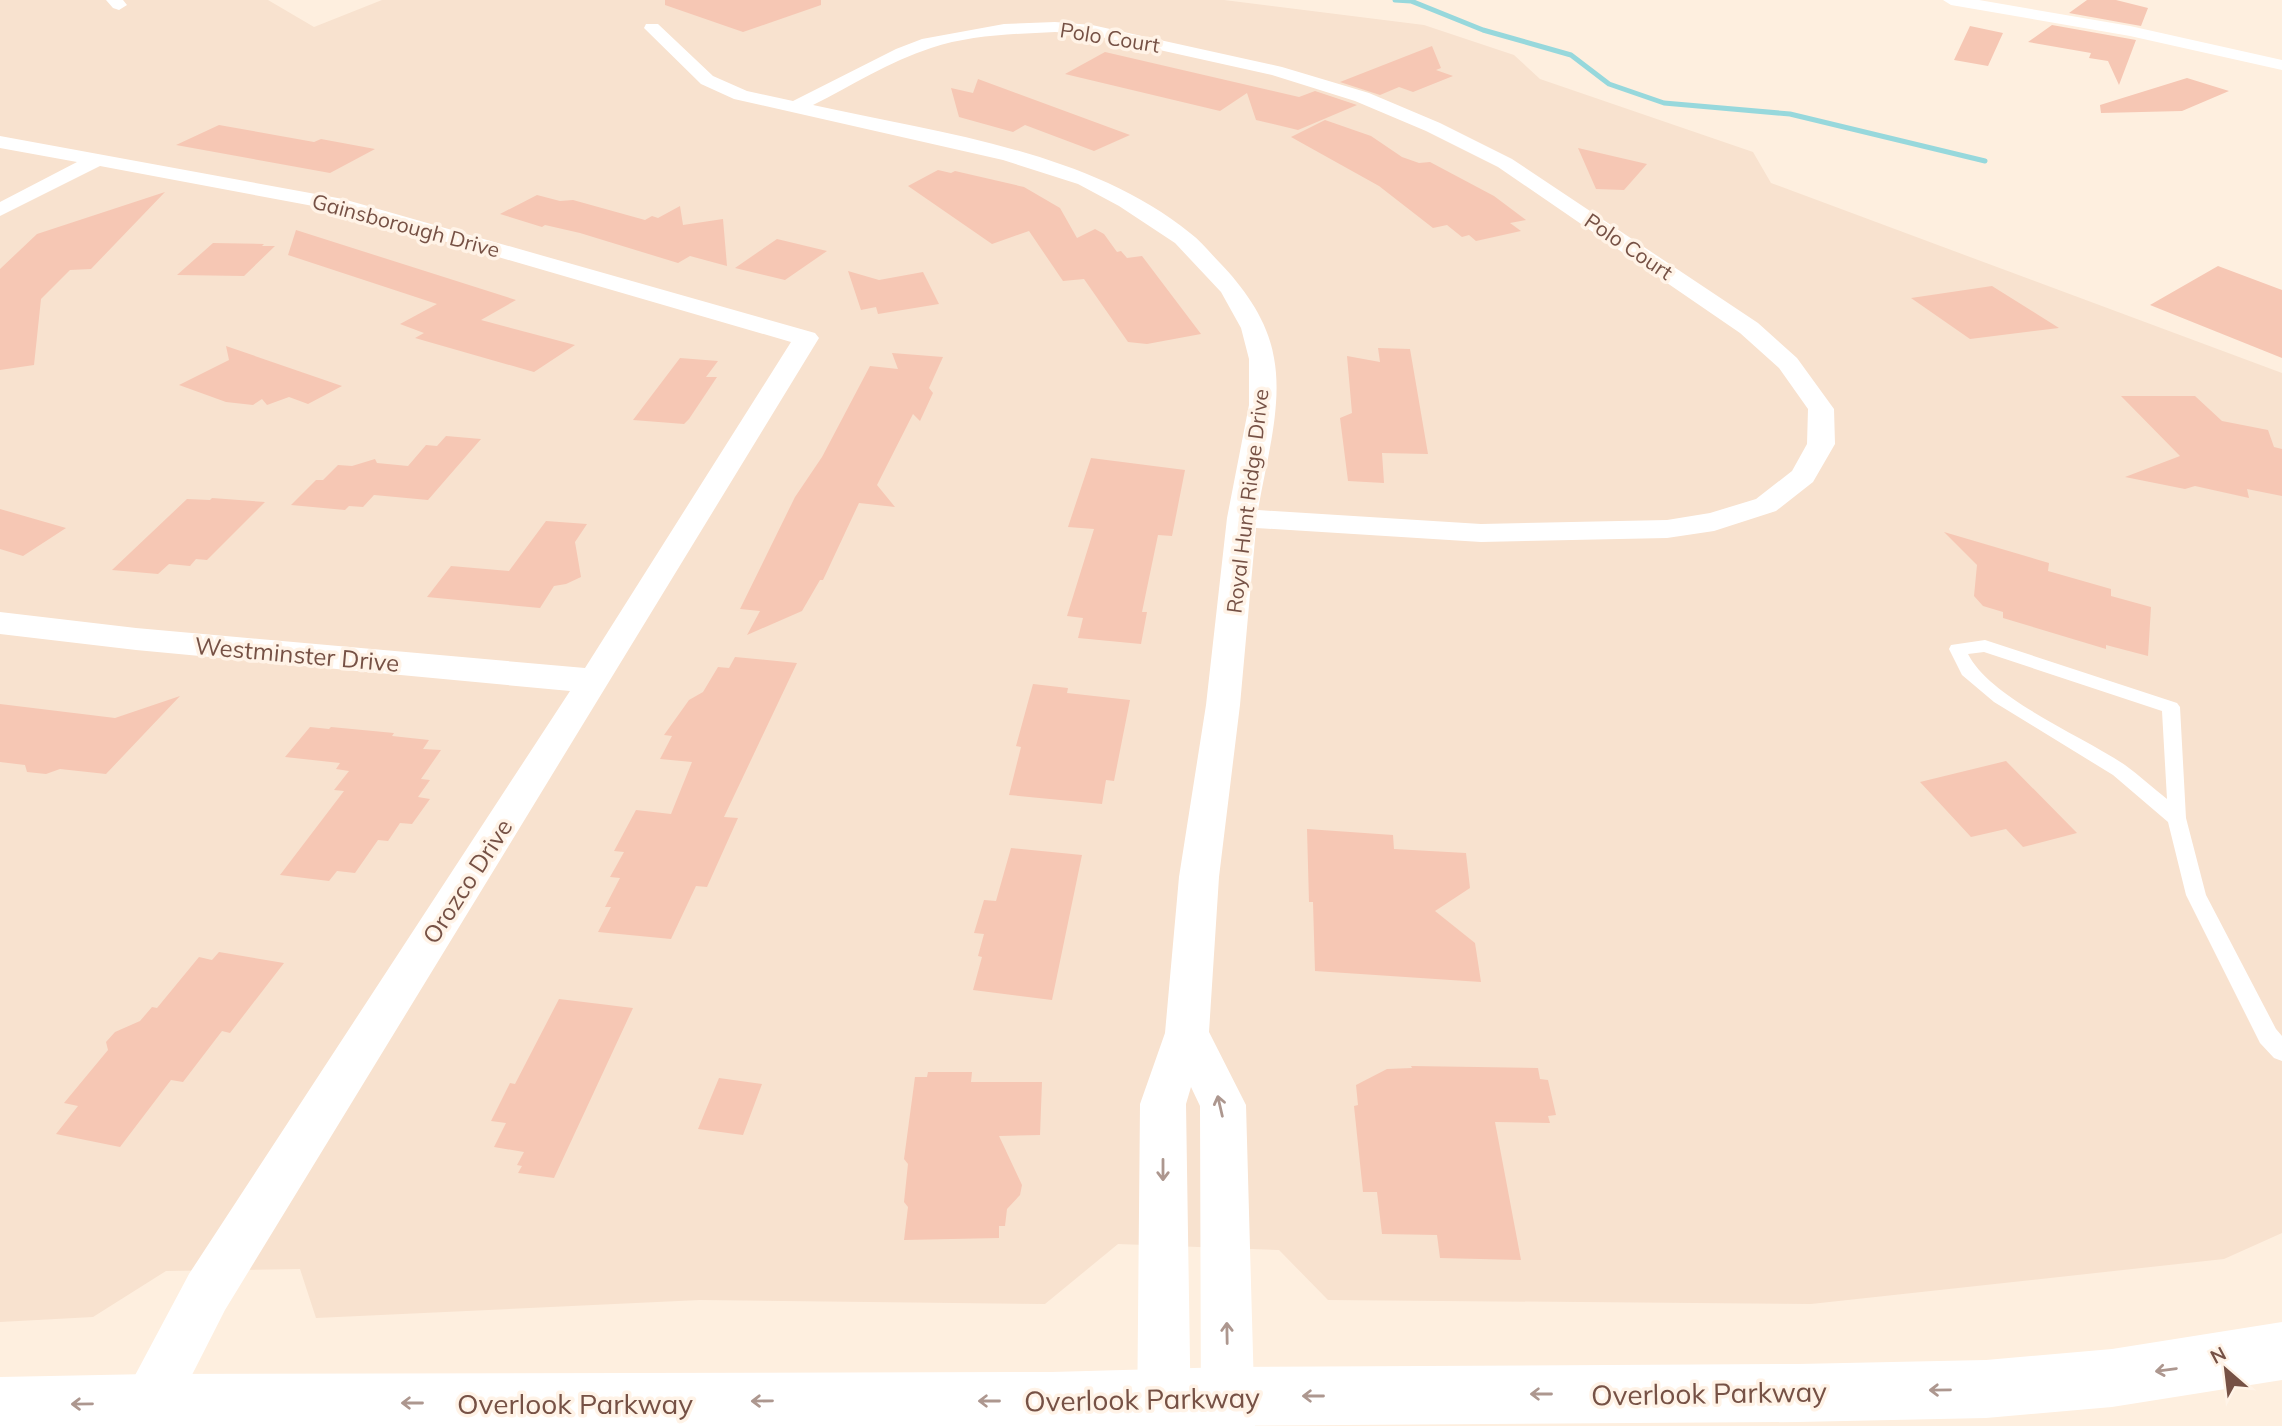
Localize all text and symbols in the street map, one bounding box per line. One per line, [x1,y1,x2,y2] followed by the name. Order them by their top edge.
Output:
[1058,16,1162,58] street label: Polo Court
[309,187,503,263] street label: Gainsborough Drive
[1580,207,1678,285] street label: Polo Court
[1220,387,1274,615] street label: Royal Hunt Ridge Drive
[193,630,401,678] street label: Westminster Drive
[416,813,518,949] street label: Orozco Drive
[1213,1096,1226,1118] one-way arrow
[1156,1159,1170,1182] one-way arrow
[1221,1322,1234,1345] one-way arrow
[2191,1335,2261,1405] north arrow
[2206,1341,2230,1369] text: N
[2156,1364,2178,1377] one-way arrow
[1591,1373,1827,1413] street label: Overlook Parkway
[1024,1379,1260,1419] street label: Overlook Parkway
[1929,1383,1952,1396] one-way arrow
[457,1386,693,1421] street label: Overlook Parkway
[1530,1387,1553,1401] one-way arrow
[1302,1389,1325,1403] one-way arrow
[750,1394,773,1408] one-way arrow
[978,1394,1001,1408] one-way arrow
[401,1396,424,1410] one-way arrow
[71,1397,94,1411] one-way arrow

